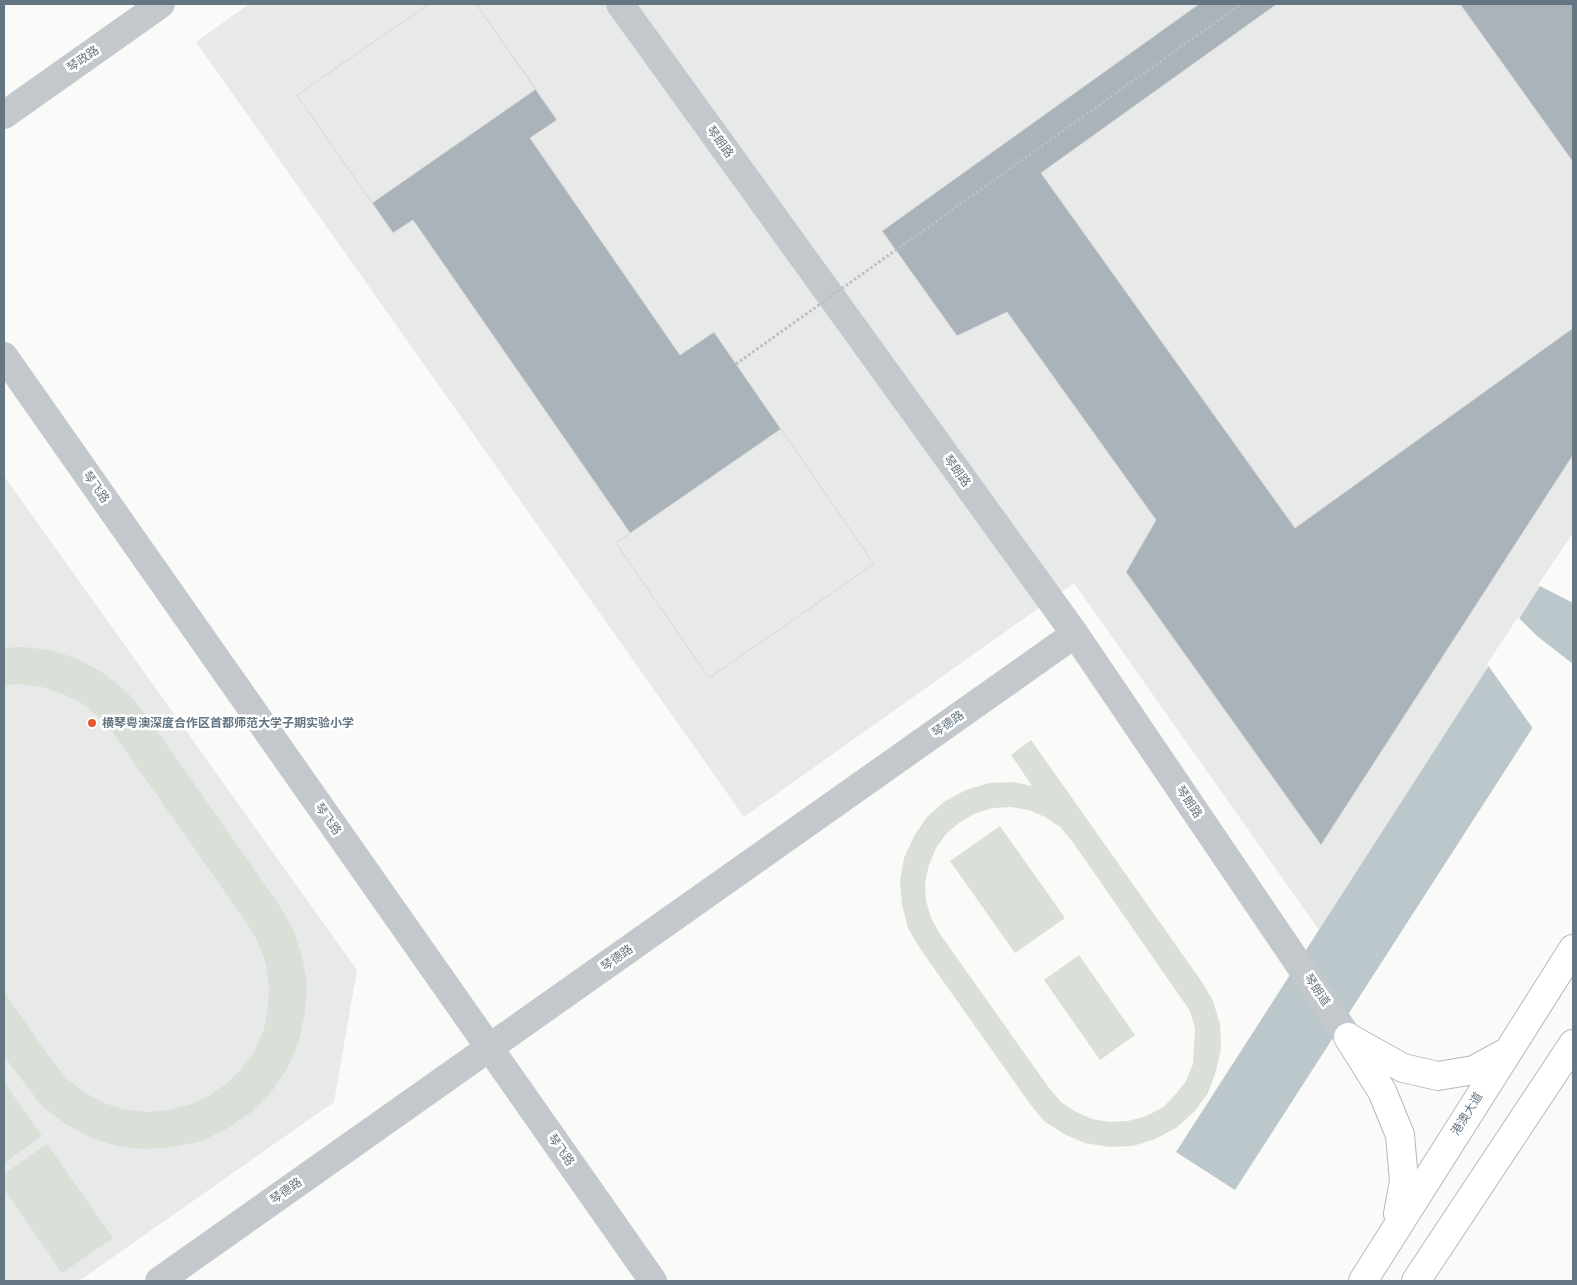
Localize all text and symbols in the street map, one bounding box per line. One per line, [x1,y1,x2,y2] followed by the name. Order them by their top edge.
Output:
[64,43,102,75] street label: 琴政路
[704,123,736,161] street label: 琴朗路
[941,452,973,490] street label: 琴朗路
[80,468,112,506] street label: 琴飞路
[929,708,967,740] street label: 琴德路
[102,716,354,730] place label: 横琴粤澳深度合作区首都师范大学子期实验小学
[86,717,98,729] marker: 横琴粤澳深度合作区首都师范大学子期实验小学
[1173,783,1205,821] street label: 琴朗路
[312,800,344,838] street label: 琴飞路
[598,942,636,974] street label: 琴德路
[1301,971,1333,1009] street label: 琴朗道
[1448,1090,1486,1138] street label: 港澳大道
[545,1131,577,1169] street label: 琴飞路
[267,1175,305,1207] street label: 琴德路

